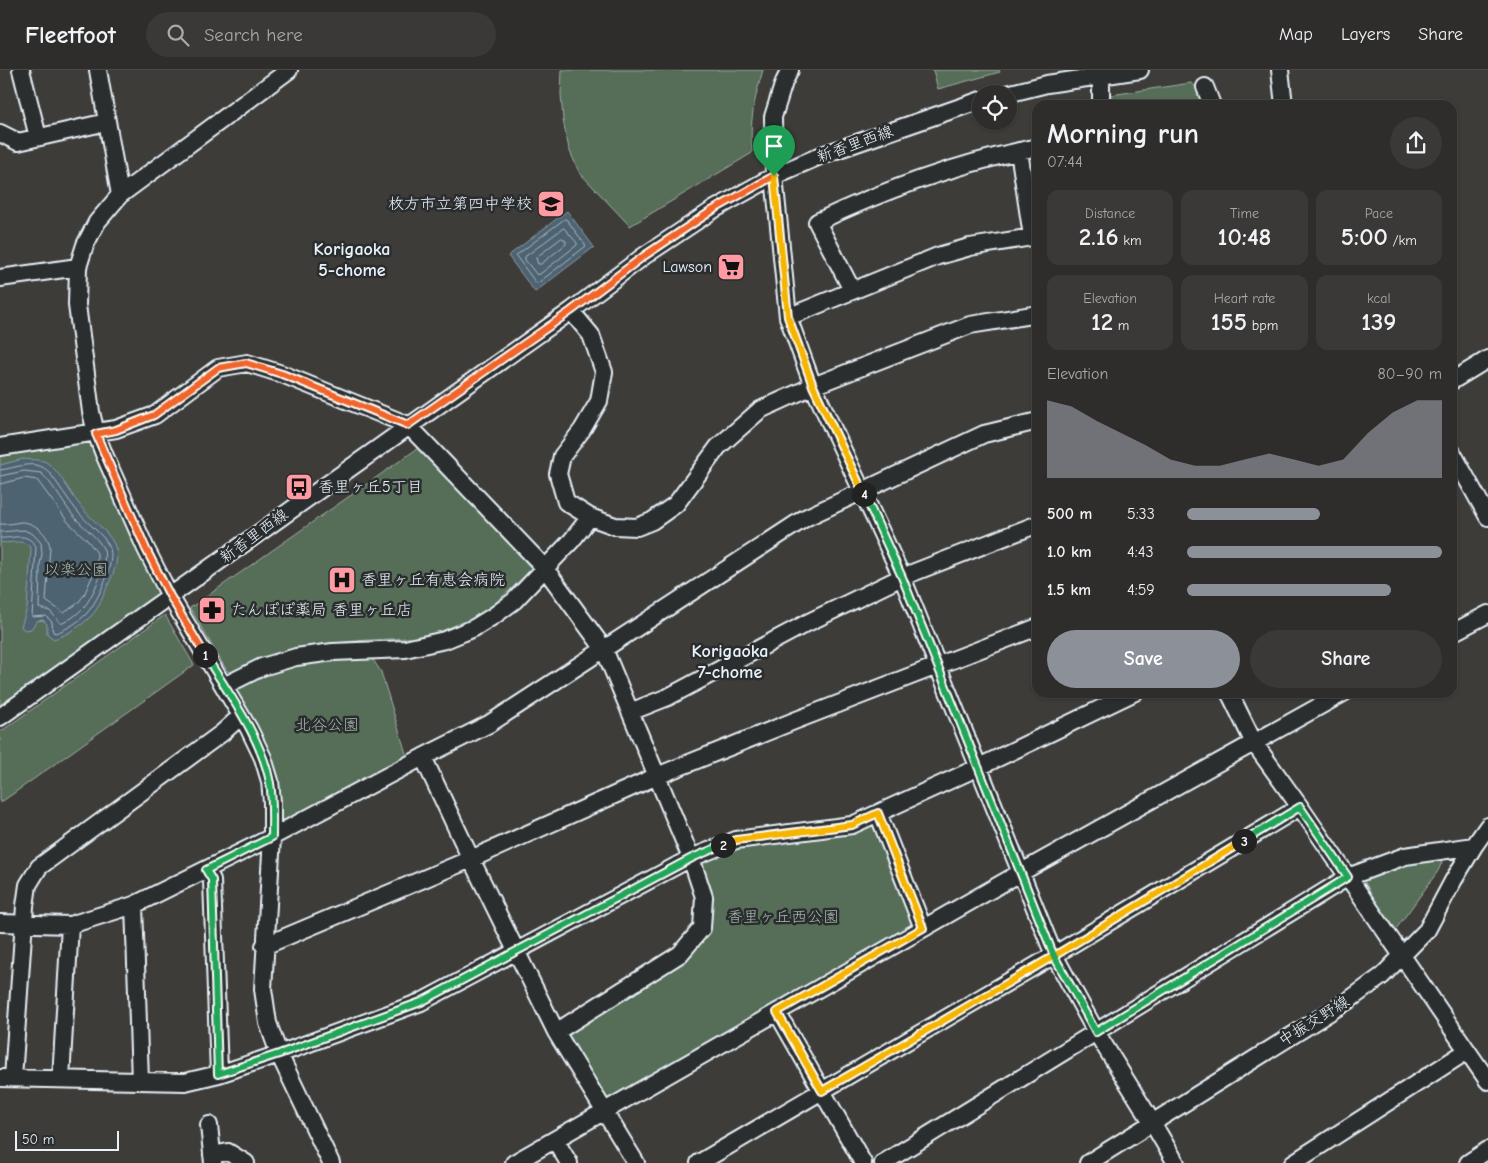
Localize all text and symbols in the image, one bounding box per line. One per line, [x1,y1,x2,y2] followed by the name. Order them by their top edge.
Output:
[146,12,496,57] search box
[25,21,116,49] text: Fleetfoot
[164,21,192,49] icon: search
[204,24,303,46] text: Search here
[1279,24,1313,45] text: Map
[1341,24,1390,45] text: Layers
[1418,24,1463,45] text: Share
[972,85,1017,130] map controls
[972,85,1017,130] button: locate
[1390,117,1442,169] button: share
[1047,118,1199,150] text: Morning run
[814,122,896,166] street label: 新香里西線
[753,125,795,176] pin
[760,132,788,160] icon: arrive
[1047,153,1083,171] text: 07:44
[536,189,566,219] school or university icon: 枚方市立第四中学校
[388,195,532,213] place label: 枚方市立第四中学校
[1085,205,1135,222] text: Distance
[1230,205,1259,222] text: Time
[1365,205,1393,222] text: Pace
[1079,222,1119,251] text: 2.16
[1218,222,1271,251] text: 10:48
[1341,222,1388,251] text: 5:00
[1119,232,1142,249] text: km
[1388,232,1417,249] text: /km
[313,239,391,281] district label: Korigaoka 5-chome
[716,252,746,282] supermarket icon: Lawson
[663,258,712,276] place label: Lawson
[1083,290,1137,307] text: Elevation
[1214,290,1275,307] text: Heart rate
[1367,290,1391,307] text: kcal
[1091,307,1113,336] text: 12
[1211,307,1247,336] text: 155
[1361,307,1396,336] text: 139
[1113,317,1129,334] text: m
[1247,317,1278,334] text: bpm
[1047,365,1108,383] text: Elevation
[1378,365,1442,383] text: 80–90 m
[284,472,314,502] bus stop icon: 香里ヶ丘5丁目
[318,478,423,496] place label: 香里ヶ丘5丁目
[852,482,876,506] pin: 4
[861,486,868,503] text: 4
[216,505,292,567] street label: 新香里西線
[1047,505,1092,523] text: 500 m
[1127,505,1155,523] text: 5:33
[1047,543,1092,561] text: 1.0 km
[1127,543,1153,561] text: 4:43
[44,561,108,579] park label: 以楽公園
[327,565,357,595] hospital icon: 香里ヶ丘有恵会病院
[361,571,505,589] place label: 香里ヶ丘有恵会病院
[1047,581,1091,599] text: 1.5 km
[1127,581,1155,599] text: 4:59
[197,595,227,625] pharmacy icon: たんぽぽ薬局 香里ヶ丘店
[231,601,412,619] place label: たんぽぽ薬局 香里ヶ丘店
[1047,630,1240,688] button: Save
[1250,630,1442,688] button: Share
[691,641,769,683] district label: Korigaoka 7-chome
[192,642,218,668] pin: 1
[203,647,208,664] text: 1
[295,716,359,734] park label: 北谷公園
[1232,828,1256,854] pin: 3
[710,832,736,858] pin: 2
[1241,833,1248,850] text: 3
[720,837,727,854] text: 2
[727,908,839,926] park label: 香里ヶ丘西公園
[1275,992,1353,1050] street label: 中振交野線
[15,1128,119,1151] scale bar
[22,1131,54,1148] text: 50 m

